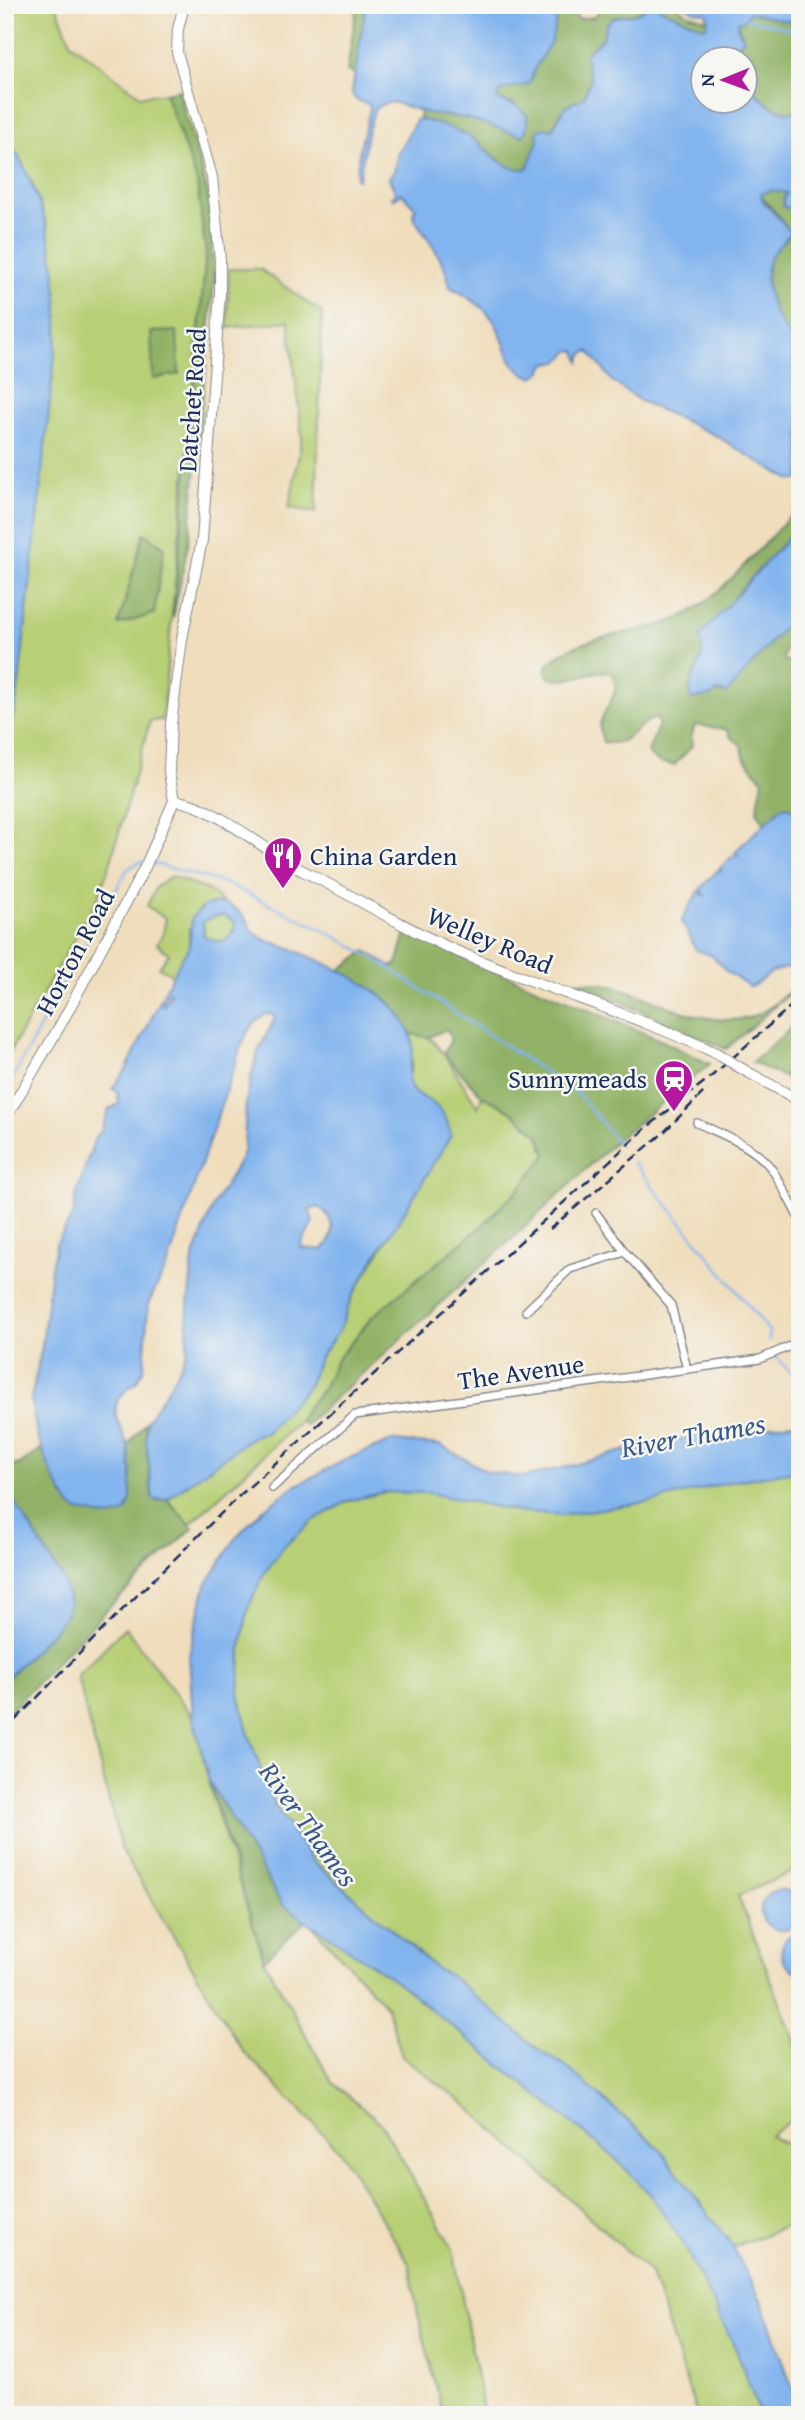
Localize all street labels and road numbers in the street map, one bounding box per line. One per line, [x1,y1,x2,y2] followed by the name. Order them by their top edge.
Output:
[167,326,216,473] street label: Datchet Road
[25,881,124,1022] street label: Horton Road
[421,896,559,984] street label: Welley Road
[455,1343,587,1400] street label: The Avenue

